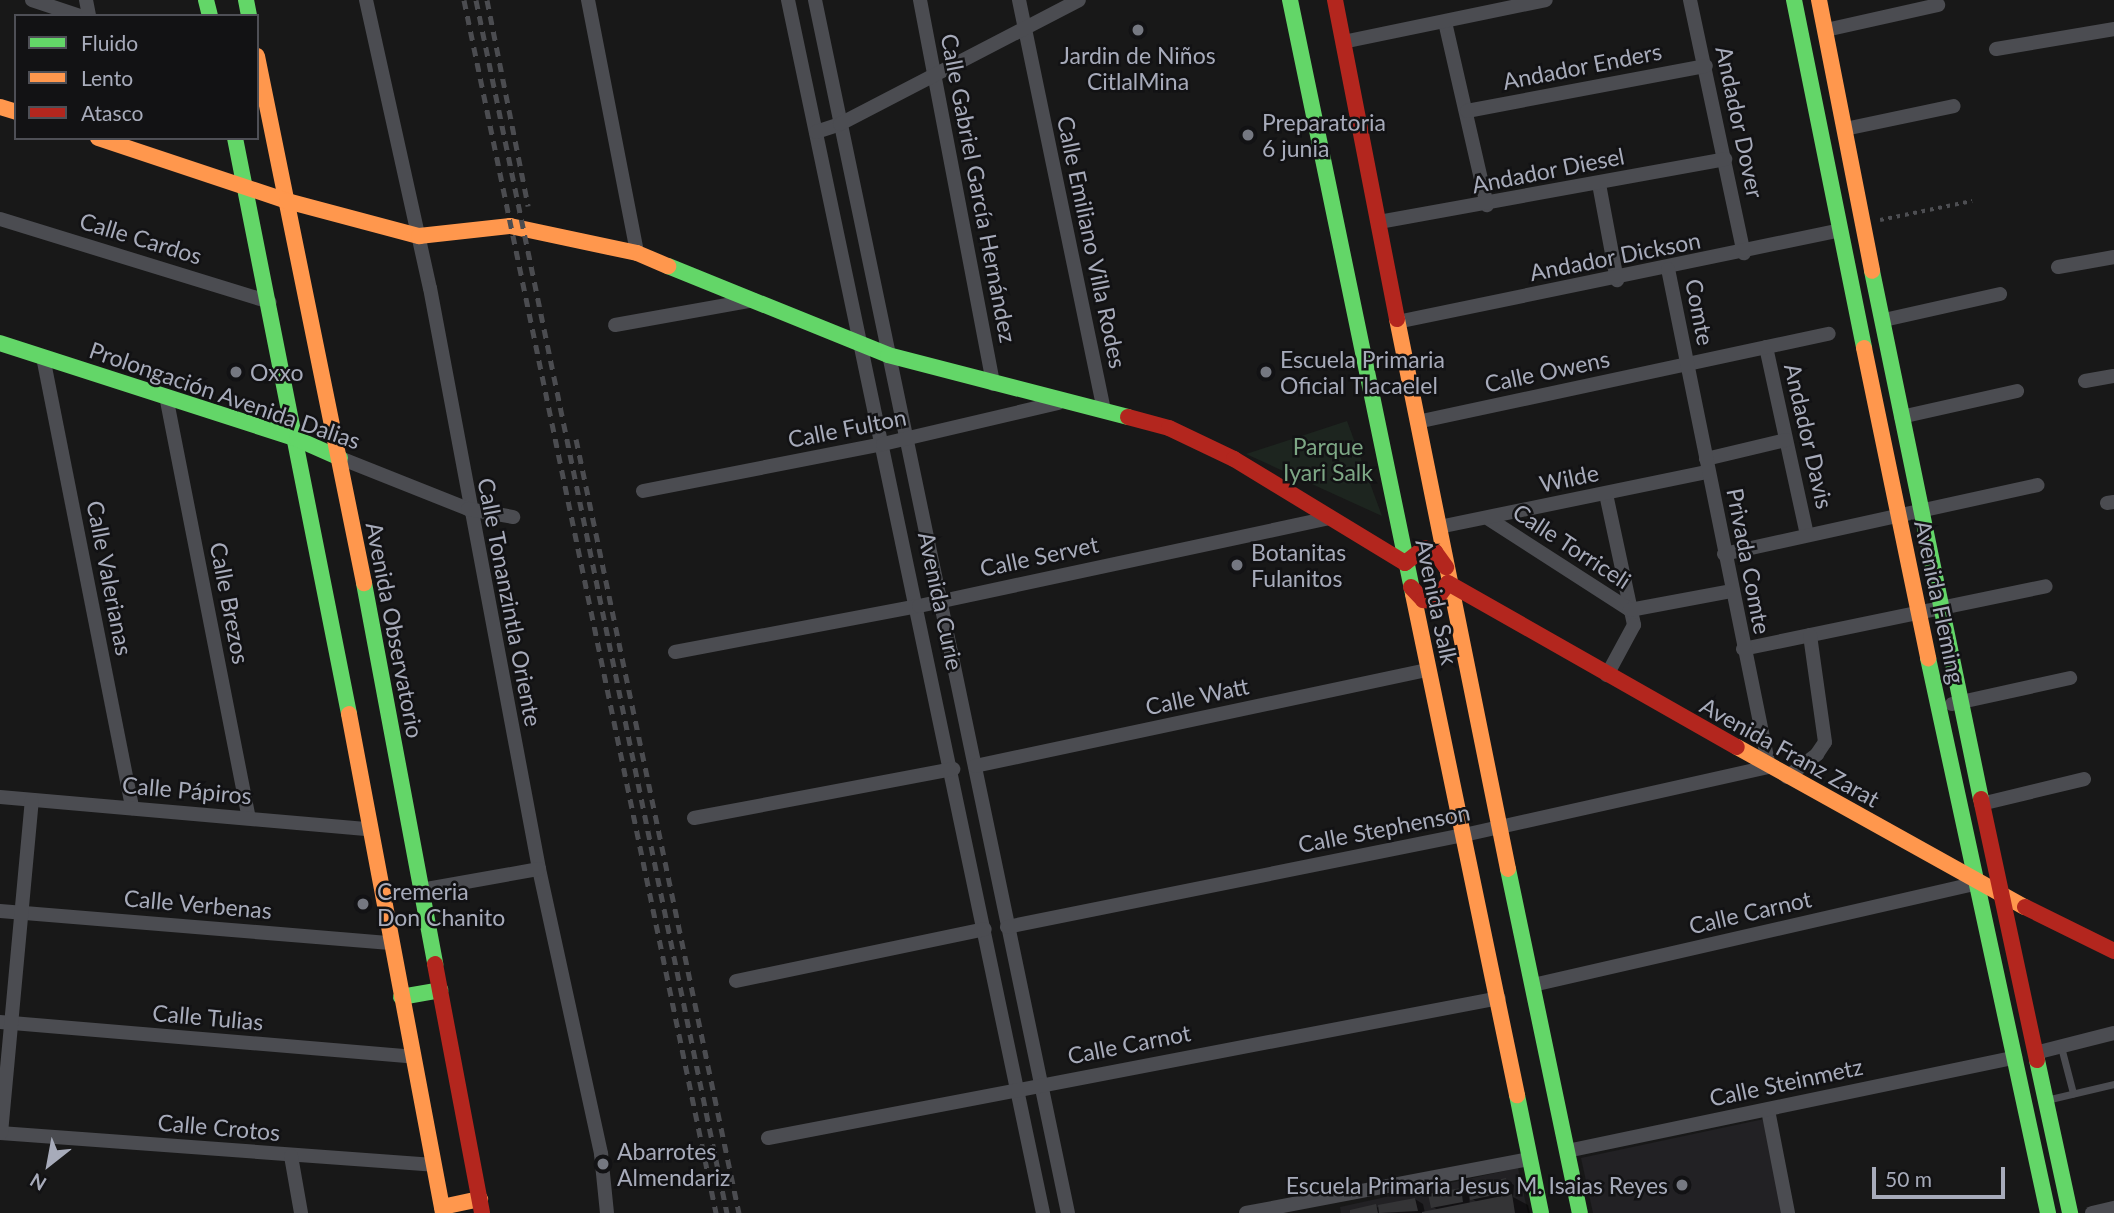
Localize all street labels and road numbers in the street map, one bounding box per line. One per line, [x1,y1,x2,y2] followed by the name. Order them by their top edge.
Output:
[935,31,1023,345] street label: Calle Gabriel García Hernández
[1500,37,1664,95] street label: Andador Enders
[1710,43,1770,201] street label: Andador Dover
[1052,113,1132,371] street label: Calle Emiliano Villa Rodes
[1469,142,1627,198] street label: Andador Diesel
[77,206,205,270] street label: Calle Cardos
[1527,226,1703,286] street label: Andador Dickson
[1680,276,1720,348] street label: Comte
[86,336,364,454] street label: Prolongación Avenida Dalias
[1482,344,1612,398] street label: Calle Owens
[1779,361,1839,511] street label: Andador Davis
[785,403,909,453] street label: Calle Fulton
[1537,458,1601,498] street label: Wilde
[472,475,548,729] street label: Calle Tonanzintla Oriente
[1721,486,1777,636] street label: Privada Comte
[1508,497,1636,595] street label: Calle Torriceli
[81,498,139,658] street label: Calle Valerianas
[1909,518,1971,686] street label: Avenida Fleming
[361,520,429,740] street label: Avenida Observatorio
[913,529,969,673] street label: Avenida Curie
[977,530,1101,582] street label: Calle Servet
[1410,537,1464,667] street label: Avenida Salk
[205,540,255,666] street label: Calle Brezos
[1143,672,1251,720] street label: Calle Watt
[1696,691,1884,813] street label: Avenida Franz Zarat
[121,771,253,809] street label: Calle Pápiros
[1296,798,1472,858] street label: Calle Stephenson
[122,884,274,924] street label: Calle Verbenas
[1686,885,1814,939] street label: Calle Carnot
[151,998,265,1036] street label: Calle Tulias
[1065,1019,1193,1069] street label: Calle Carnot
[1707,1052,1865,1112] street label: Calle Steinmetz
[157,1108,281,1146] street label: Calle Crotos

